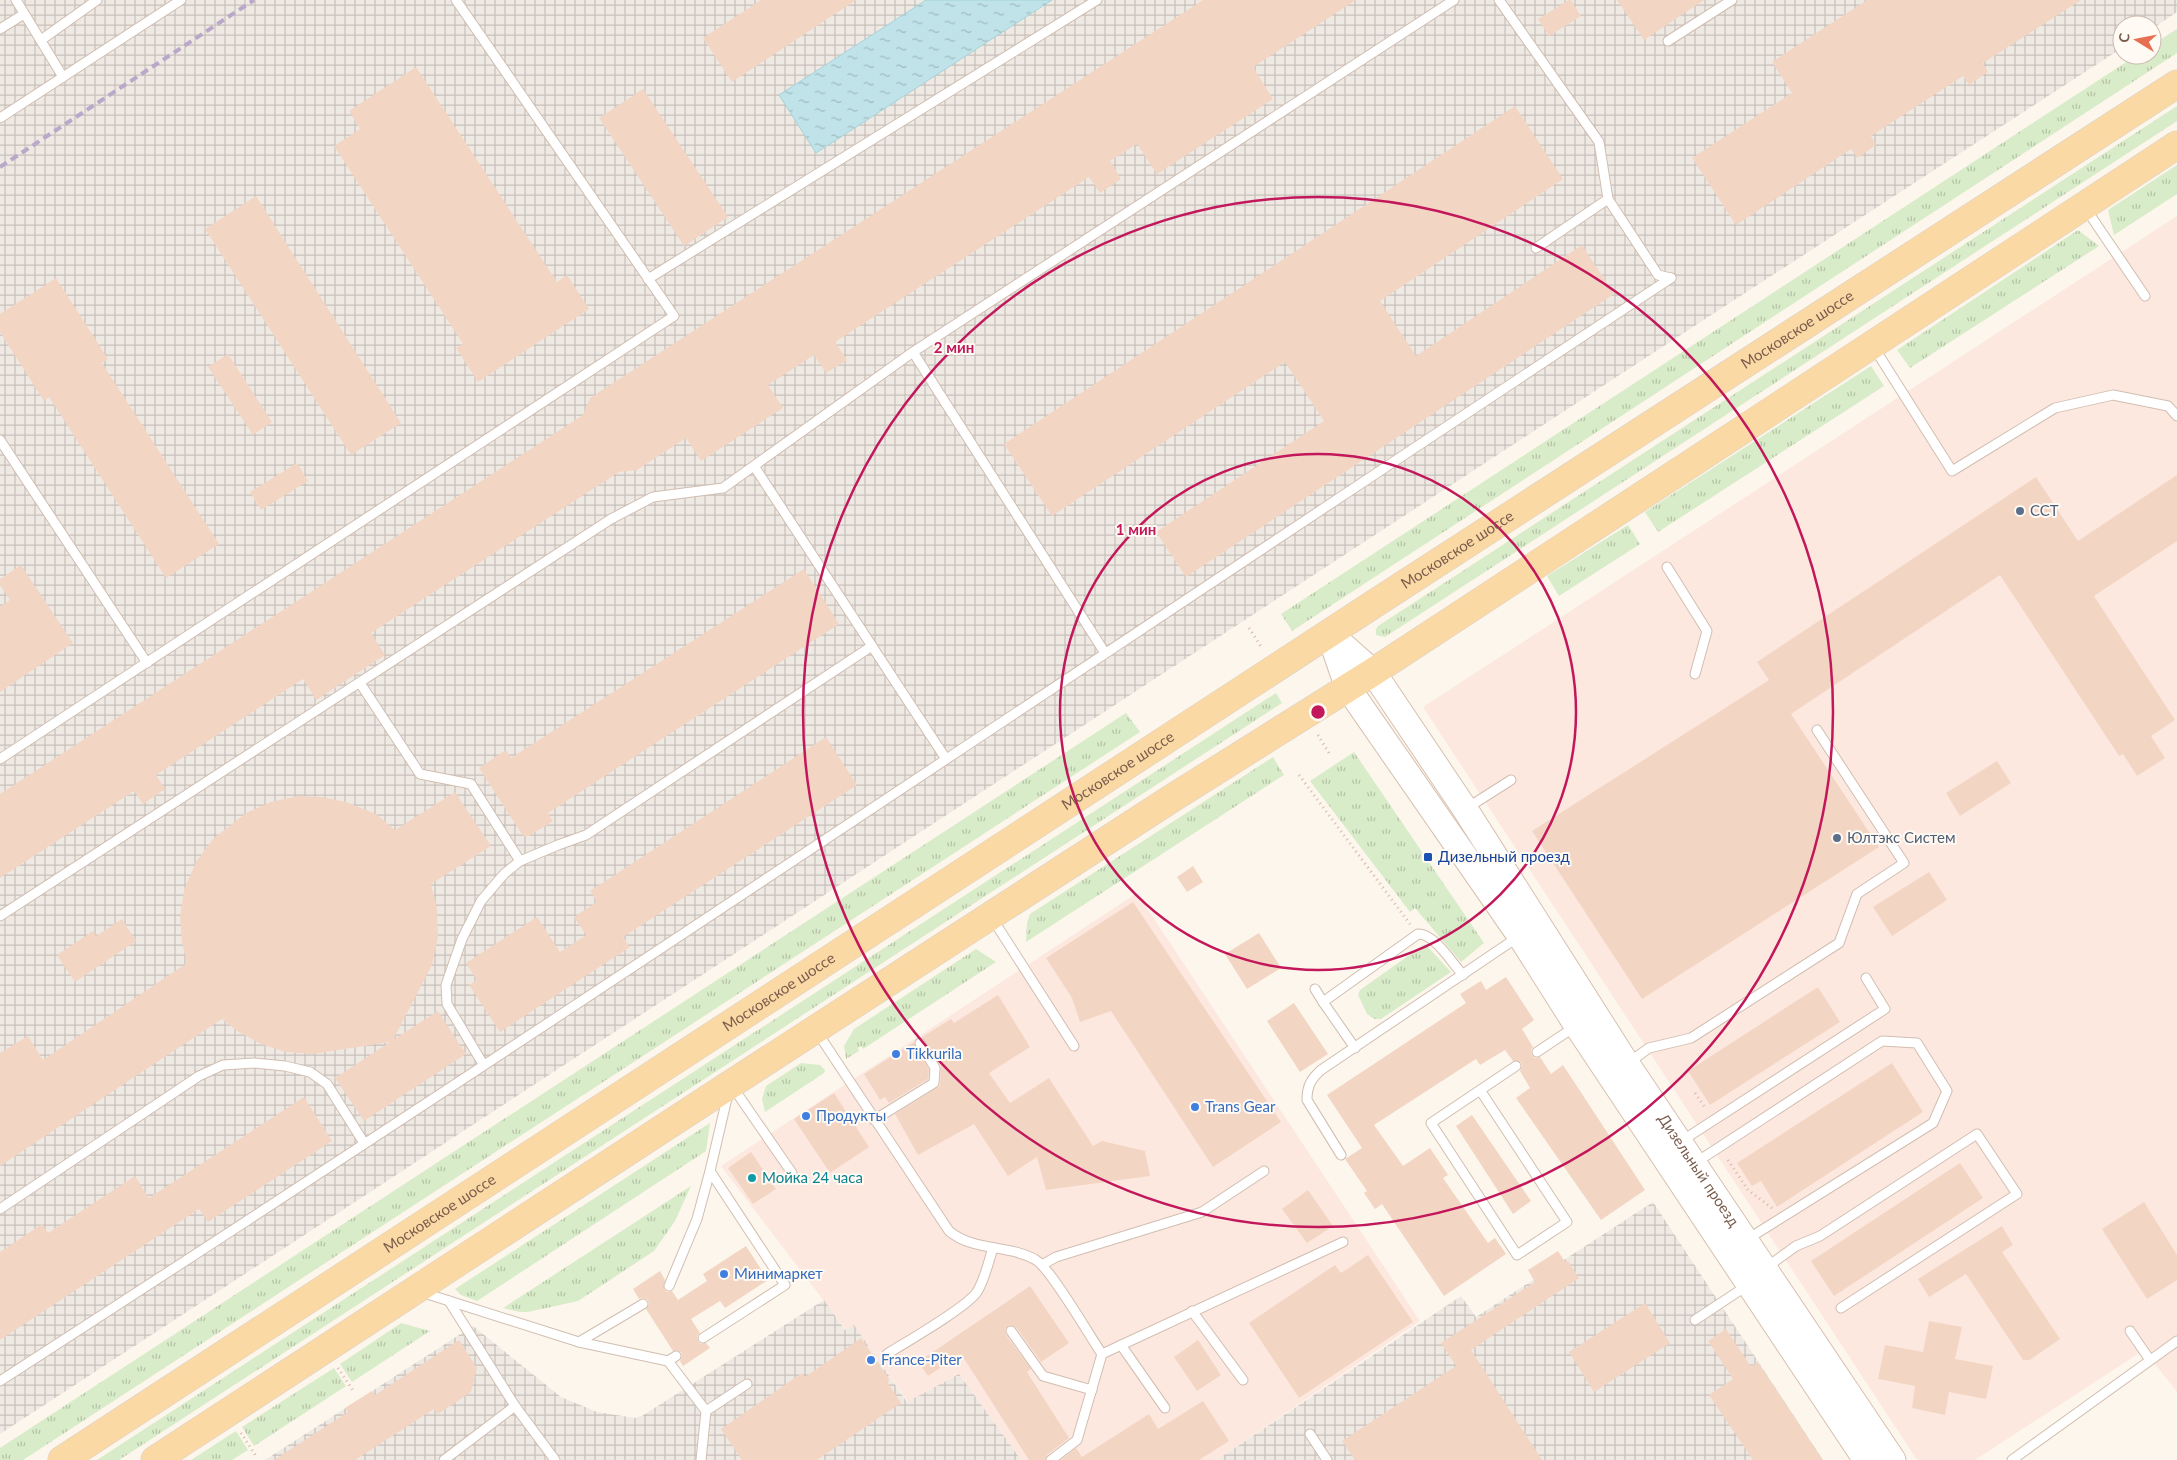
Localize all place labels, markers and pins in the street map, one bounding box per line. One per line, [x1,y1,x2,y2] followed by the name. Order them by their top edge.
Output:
[2030,501,2059,519] place label: ССТ
[2014,505,2026,517] marker: ССТ
[1309,703,1327,721] centre of rings
[1847,828,1956,846] place label: Юлтэкс Систем
[1831,832,1843,844] marker: Юлтэкс Систем
[1438,847,1570,865] place label: Дизельный проезд
[1422,851,1434,863] marker: Дизельный проезд
[906,1044,962,1062] place label: Tikkurila
[890,1048,902,1060] marker: Tikkurila
[1205,1097,1276,1115] place label: Trans Gear
[1189,1101,1201,1113] marker: Trans Gear
[816,1106,886,1124] place label: Продукты
[800,1110,812,1122] marker: Продукты
[762,1168,863,1186] place label: Мойка 24 часа
[746,1172,758,1184] marker: Мойка 24 часа
[734,1264,823,1282] place label: Минимаркет
[718,1268,730,1280] marker: Минимаркет
[881,1350,962,1368] place label: France-Piter
[865,1354,877,1366] marker: France-Piter

